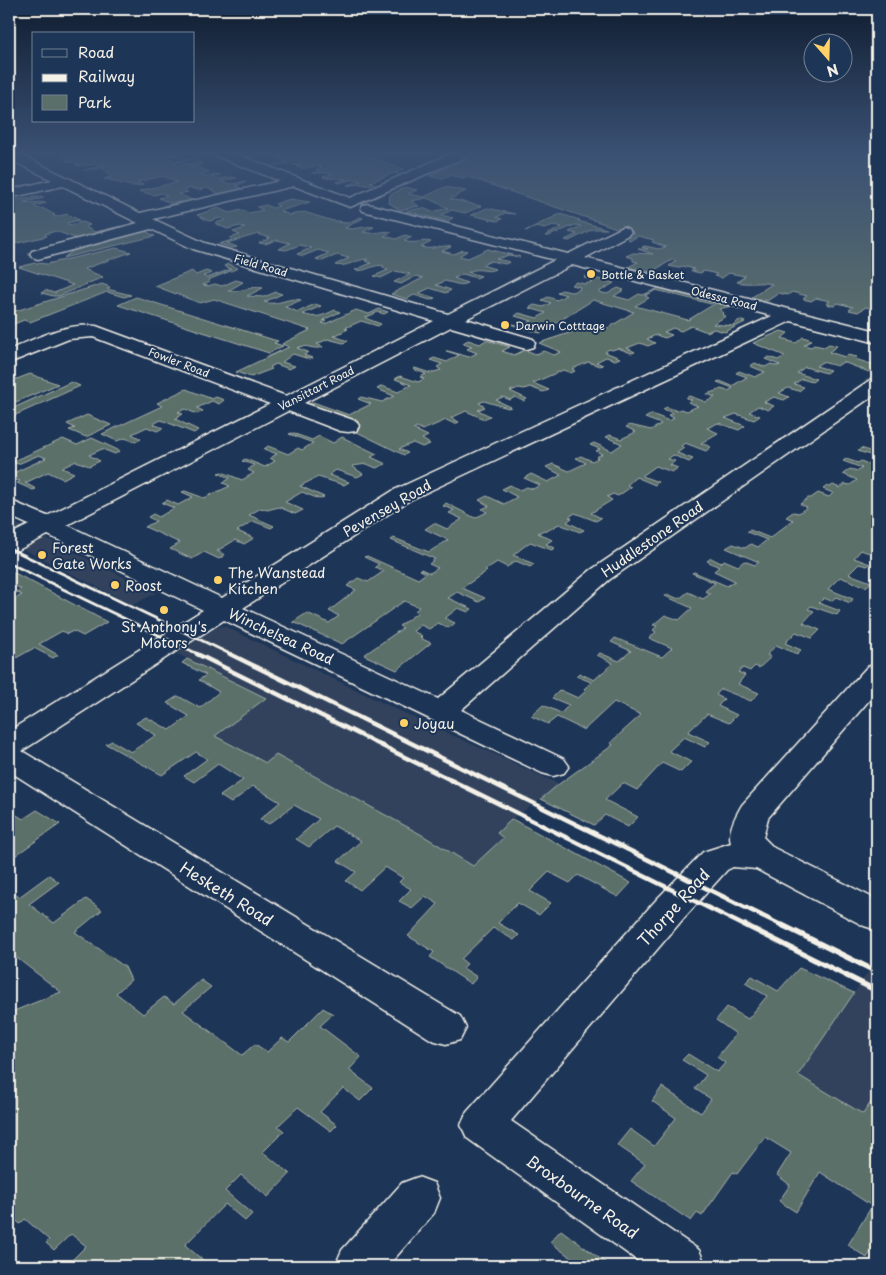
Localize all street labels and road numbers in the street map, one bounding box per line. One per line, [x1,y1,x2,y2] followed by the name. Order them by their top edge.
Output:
[232,249,290,281] street label: Field Road
[689,282,759,314] street label: Odessa Road
[146,343,212,381] street label: Fowler Road
[275,361,357,415] street label: Vansittart Road
[339,474,435,542] street label: Pevensey Road
[597,496,707,582] street label: Huddlestone Road
[225,602,337,670] street label: Winchelsea Road
[176,855,278,931] street label: Hesketh Road
[631,863,715,951] street label: Thorpe Road
[522,1148,644,1244] street label: Broxbourne Road

